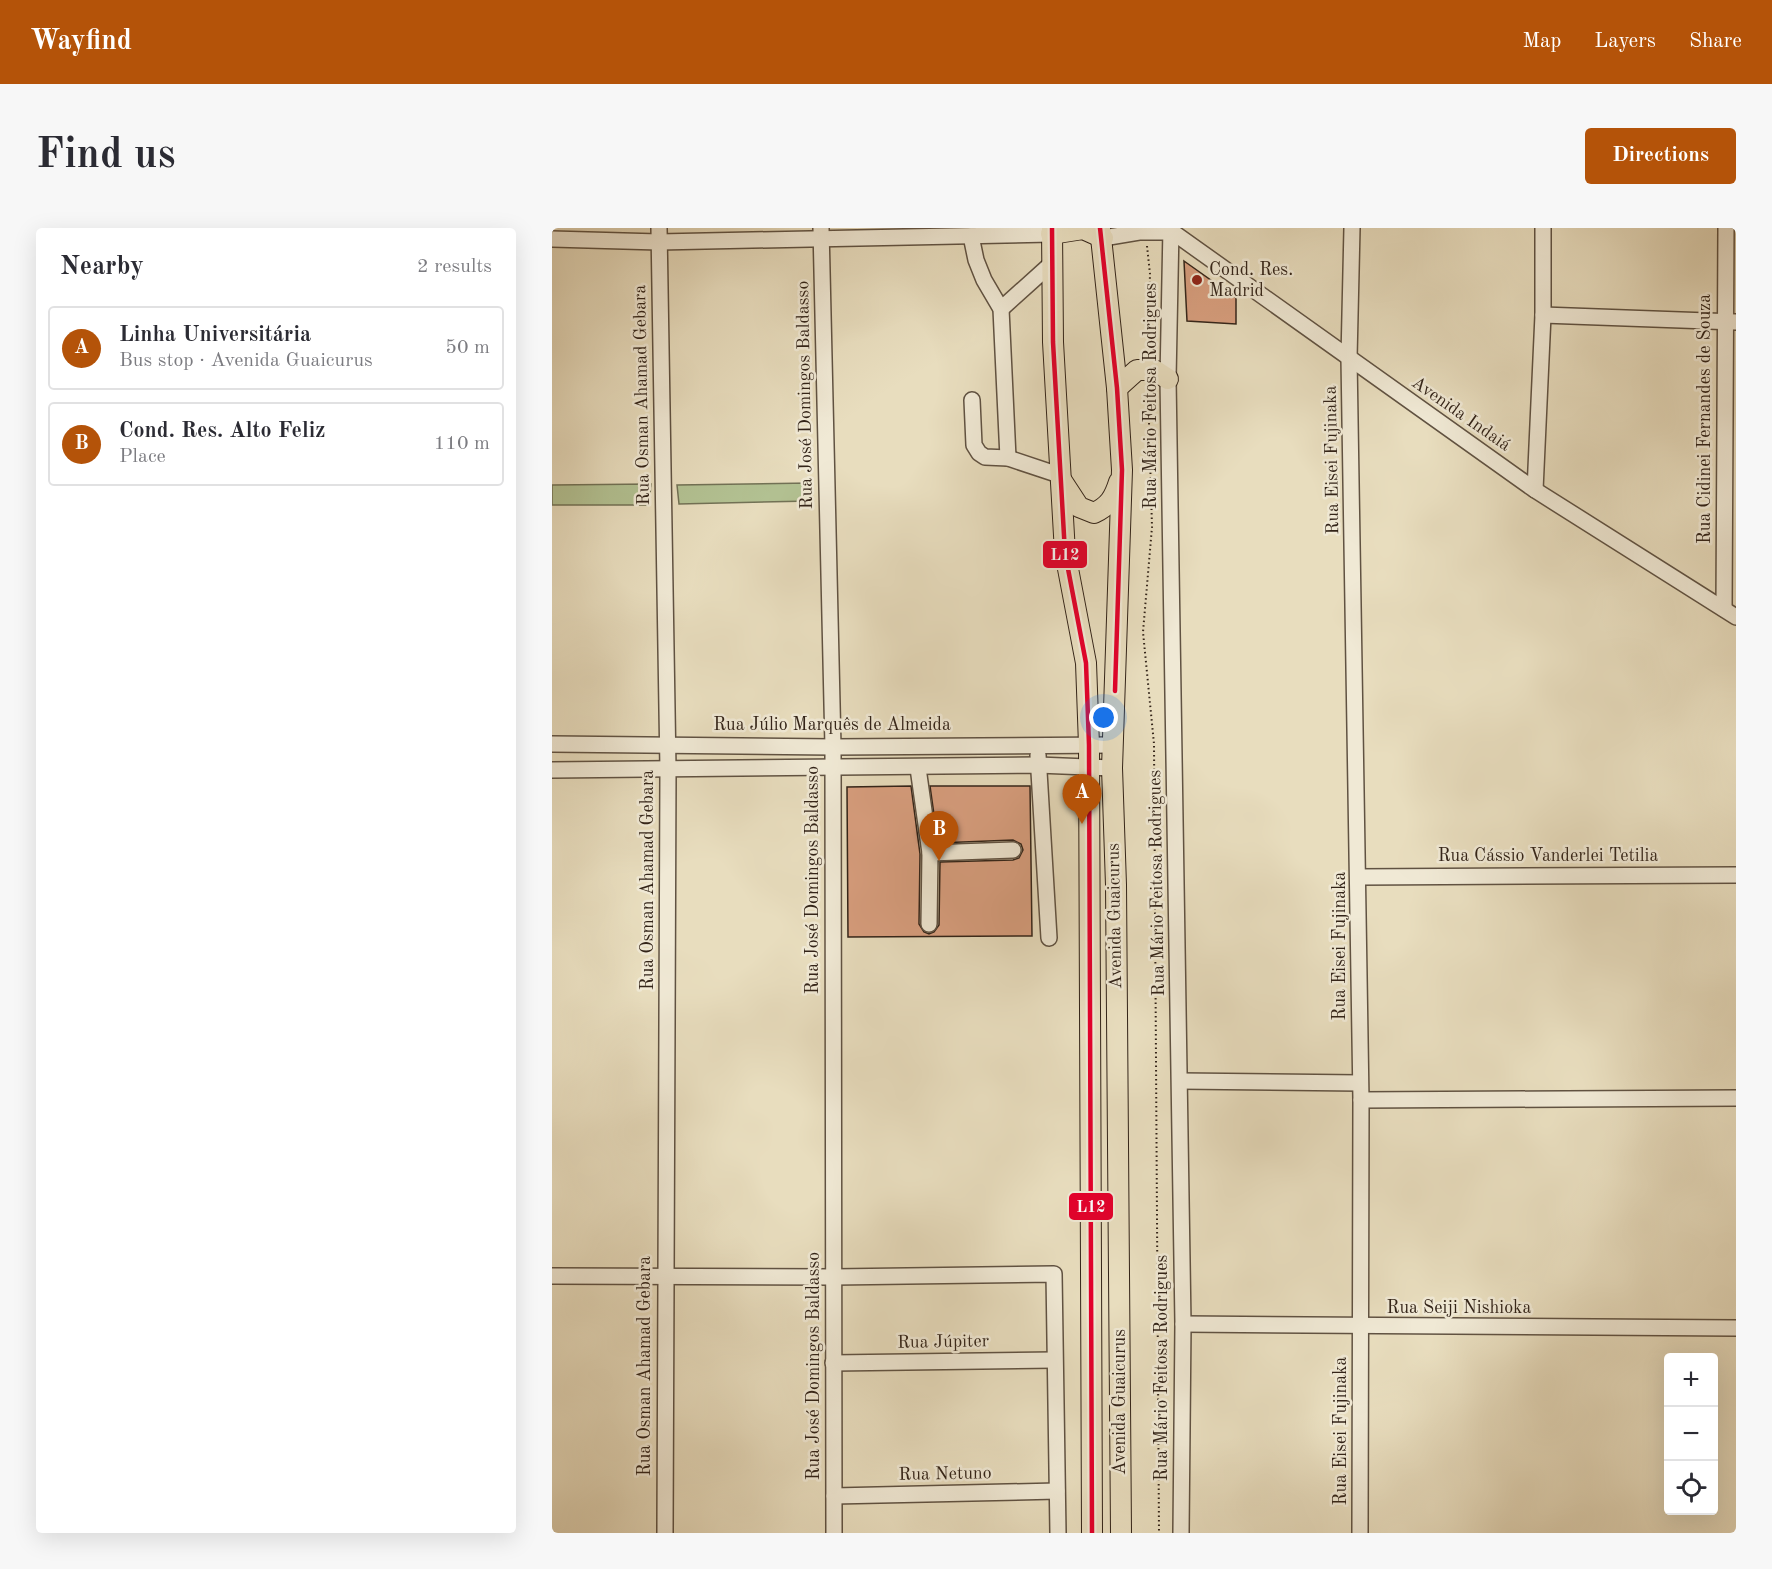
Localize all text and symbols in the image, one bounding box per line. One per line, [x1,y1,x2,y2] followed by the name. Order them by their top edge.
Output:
[30,28,132,56] text: Wayfind
[1522,31,1561,52] text: Map
[1594,31,1656,52] text: Layers
[1689,31,1742,52] text: Share
[1585,128,1736,184] button: Directions
[36,135,175,177] text: Find us
[60,254,144,280] text: Nearby
[417,257,492,277] text: 2 results
[1209,261,1293,300] place label: Cond. Res. Madrid
[1190,273,1204,287] marker: Cond. Res. Madrid
[794,281,816,509] street label: Rua José Domingos Baldasso
[1142,283,1160,509] street label: Rua Mário Feitosa Rodrigues
[631,285,653,505] street label: Rua Osman Ahamad Gebara
[1696,294,1714,544] street label: Rua Cidinei Fernandes de Souza
[119,324,311,346] text: Linha Universitária
[74,338,89,358] text: A
[445,338,490,358] text: 50 m
[119,351,373,371] text: Bus stop · Avenida Guaicurus
[1408,373,1514,455] street label: Avenida Indaiá
[1322,385,1342,535] street label: Rua Eisei Fujinaka
[119,420,325,442] text: Cond. Res. Alto Feliz
[74,434,89,454] text: B
[434,434,490,454] text: 110 m
[119,447,166,467] text: Place
[1042,540,1088,569] line badge: L12
[1050,548,1080,564] text: L12
[1089,703,1118,732] your location
[713,716,951,734] street label: Rua Júlio Marquês de Almeida
[804,766,822,994] street label: Rua José Domingos Baldasso
[1146,769,1168,996] street label: Rua Mário Feitosa Rodrigues
[639,770,657,990] street label: Rua Osman Ahamad Gebara
[1062,774,1102,824] pin: A
[920,812,958,861] pin: B
[1105,843,1125,989] street label: Avenida Guaicurus
[1438,847,1658,865] street label: Rua Cássio Vanderlei Tetilia
[1331,871,1349,1020] street label: Rua Eisei Fujinaka
[1068,1192,1114,1221] line badge: L12
[1076,1200,1106,1216] text: L12
[805,1252,823,1480] street label: Rua José Domingos Baldasso
[1153,1255,1171,1481] street label: Rua Mário Feitosa Rodrigues
[636,1256,654,1476] street label: Rua Osman Ahamad Gebara
[1387,1299,1531,1317] street label: Rua Seiji Nishioka
[1111,1329,1129,1475] street label: Avenida Guaicurus
[897,1332,990,1352] street label: Rua Júpiter
[1664,1353,1718,1515] map controls
[1664,1353,1718,1407] button: +
[1332,1356,1350,1505] street label: Rua Eisei Fujinaka
[1664,1407,1718,1461] button: −
[1664,1461,1718,1515] button: locate
[898,1464,992,1484] street label: Rua Netuno

